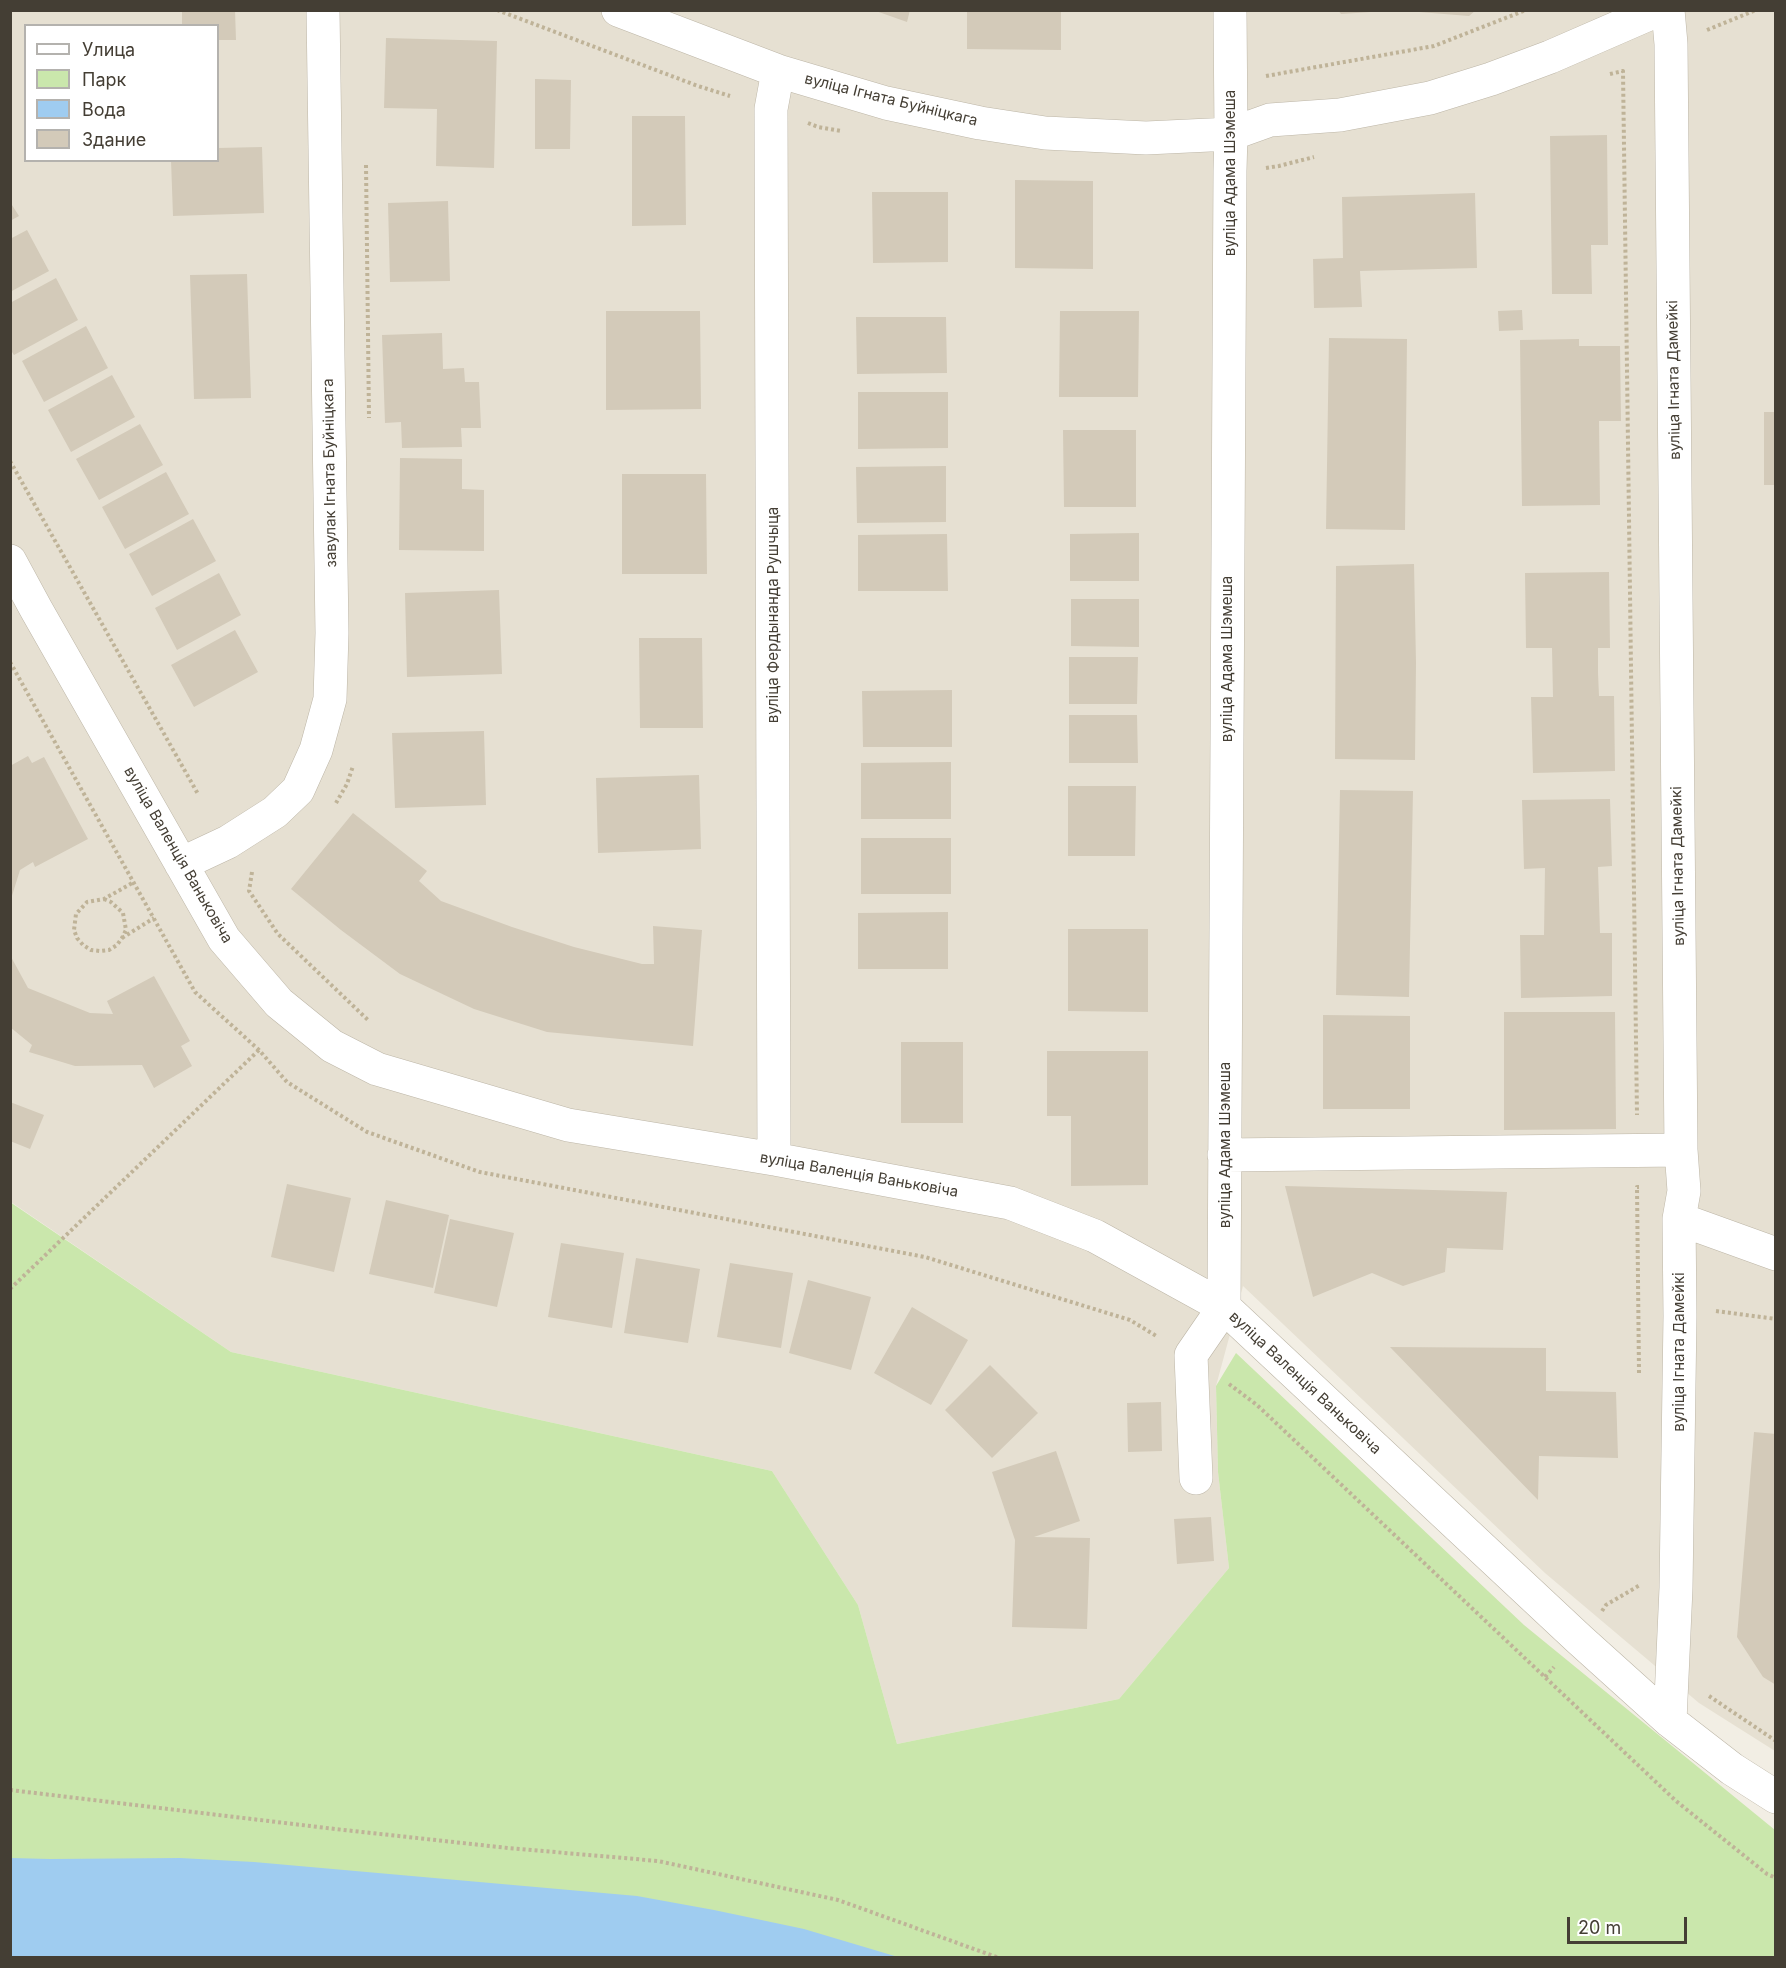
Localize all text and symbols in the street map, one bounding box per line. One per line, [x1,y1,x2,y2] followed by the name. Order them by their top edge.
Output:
[24,24,219,162] legend
[82,39,135,60] text: Улица
[82,69,126,90] text: Парк
[803,70,979,130] street label: вуліца Ігната Буйніцкага
[1221,90,1239,256] street label: вуліца Адама Шэмеша
[82,99,126,120] text: Вода
[82,129,146,150] text: Здание
[1664,300,1684,460] street label: вуліца Ігната Дамейкі
[319,378,341,568] street label: завулак Ігната Буйніцкага
[764,507,782,723] street label: вуліца Фердынанда Рушчыца
[1218,576,1236,742] street label: вуліца Адама Шэмеша
[120,763,236,947] street label: вуліца Валенція Ваньковіча
[1668,786,1688,946] street label: вуліца Ігната Дамейкі
[1216,1062,1234,1228] street label: вуліца Адама Шэмеша
[758,1149,960,1201] street label: вуліца Валенція Ваньковіча
[1670,1272,1688,1432] street label: вуліца Ігната Дамейкі
[1225,1308,1385,1458] street label: вуліца Валенція Ваньковіча
[1570,1905,1690,1943] scale bar
[1578,1917,1621,1938] text: 20 m

